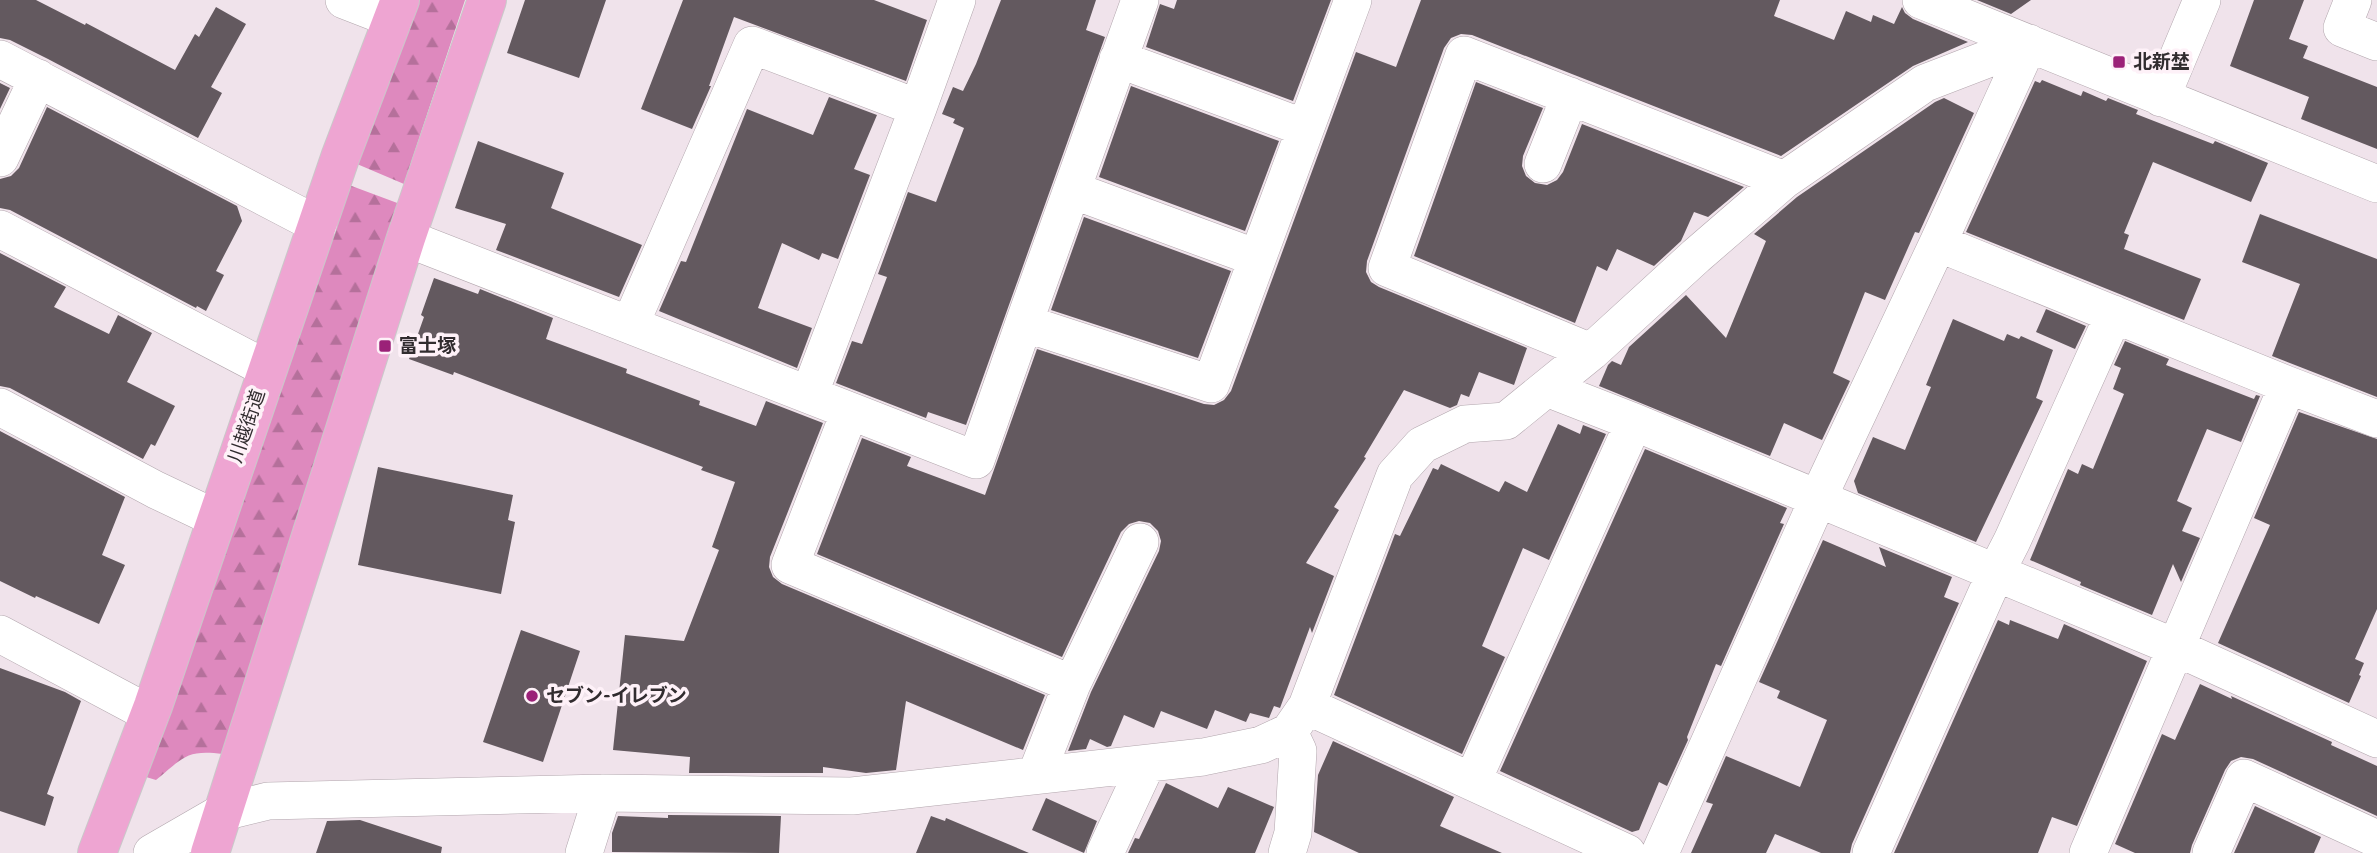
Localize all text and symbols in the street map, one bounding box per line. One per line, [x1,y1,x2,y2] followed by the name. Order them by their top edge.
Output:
[2133,51,2190,73] place label: 北新埜
[2111,54,2127,70] marker: 北新埜
[399,335,456,357] place label: 富士塚
[377,338,393,354] marker: 富士塚
[224,386,270,466] street label: 川越街道
[546,685,687,707] place label: セブン-イレブン
[524,688,540,704] marker: セブン-イレブン

